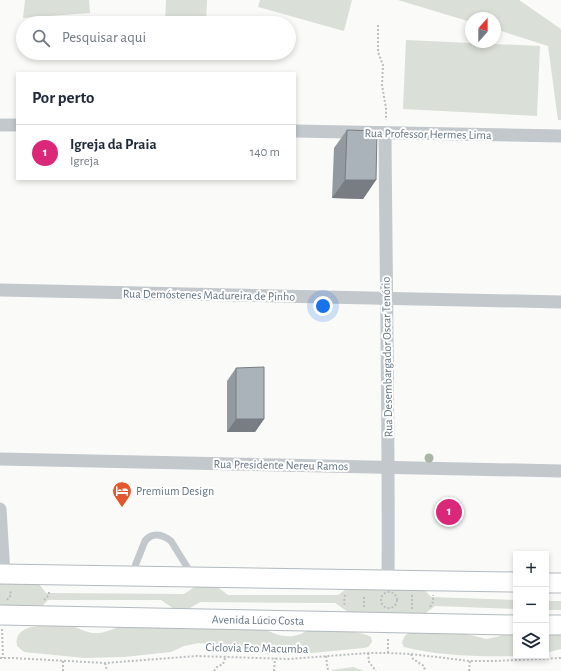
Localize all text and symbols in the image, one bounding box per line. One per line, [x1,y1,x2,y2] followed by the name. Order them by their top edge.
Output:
[465,12,501,48] north arrow
[16,16,296,60] search box
[30,27,52,49] icon: search
[62,30,146,45] text: Pesquisar aqui
[32,89,95,106] text: Por perto
[364,127,492,141] street label: Rua Professor Hermes Lima
[70,137,157,152] text: Igreja da Praia
[43,146,47,159] text: 1
[250,146,280,159] text: 140 m
[70,155,99,168] text: Igreja
[380,277,394,437] street label: Rua Desembargador Oscar Tenório
[123,287,295,303] street label: Rua Demóstenes Madureira de Pinho
[313,296,333,316] your location
[214,458,348,472] street label: Rua Presidente Nereu Ramos
[111,480,133,508] hotel icon: Premium Design
[136,485,214,497] place label: Premium Design
[436,497,462,527] pin: 1
[513,551,549,659] map controls
[513,551,549,587] button: +
[513,587,549,623] button: −
[212,613,305,627] street label: Avenida Lúcio Costa
[513,623,549,659] button: layers
[206,641,309,655] street label: Ciclovia Eco Macumba

